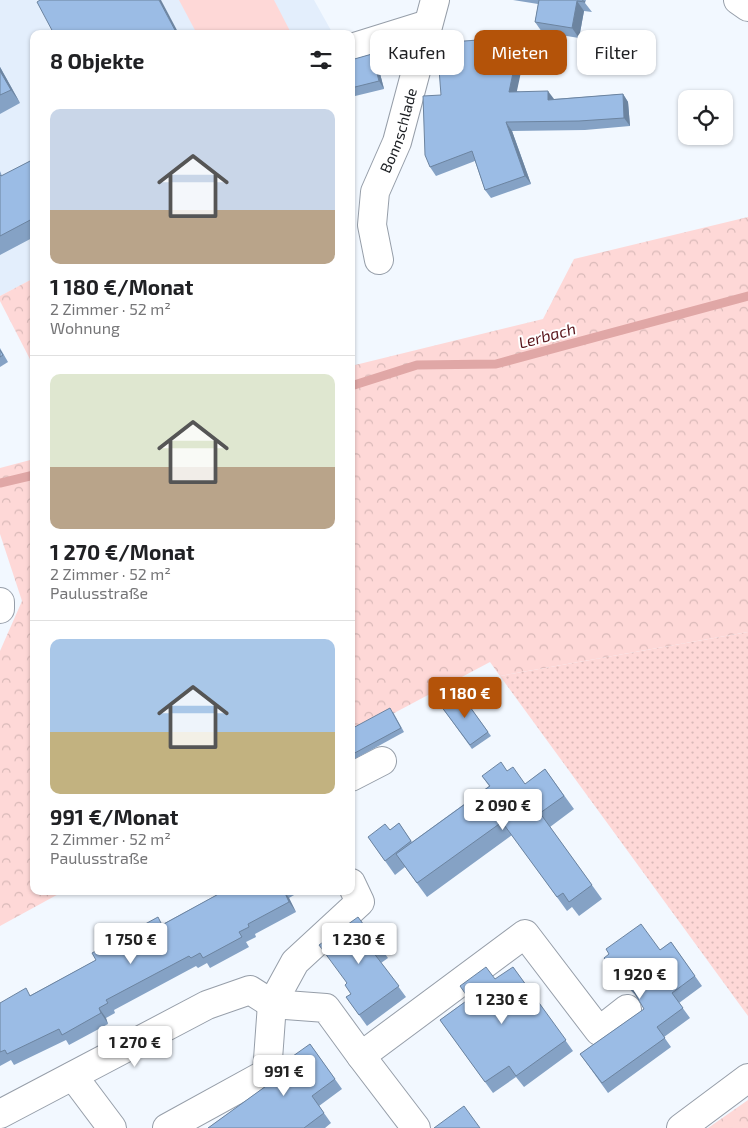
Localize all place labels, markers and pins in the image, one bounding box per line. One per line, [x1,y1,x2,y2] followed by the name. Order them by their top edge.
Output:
[419,676,511,719] pin: 1 180 €
[457,788,549,831] pin: 2 090 €
[85,922,177,965] pin: 1 750 €
[313,922,405,965] pin: 1 230 €
[594,958,686,1000] pin: 1 920 €
[456,982,548,1025] pin: 1 230 €
[89,1026,181,1068] pin: 1 270 €
[249,1054,319,1097] pin: 991 €

